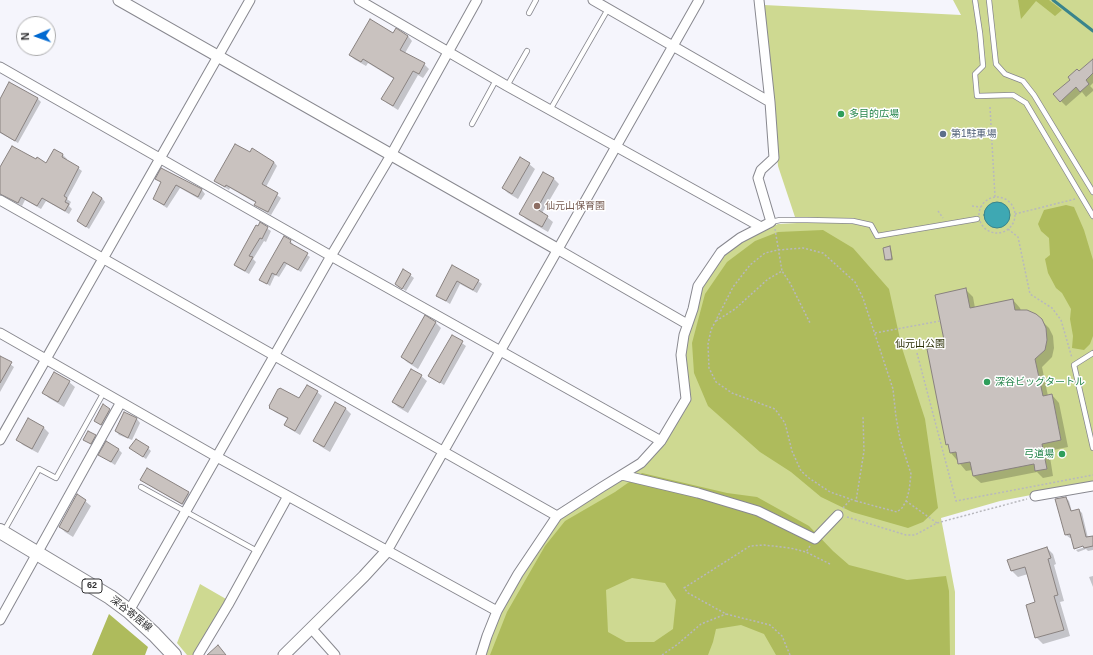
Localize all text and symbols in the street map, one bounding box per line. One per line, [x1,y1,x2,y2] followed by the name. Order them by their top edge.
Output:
[16,16,56,56] north arrow
[19,32,31,41] text: N
[849,108,899,120] place label: 多目的広場
[836,109,846,119] marker: 多目的広場
[951,128,997,140] place label: 第1駐車場
[938,129,948,139] marker: 第1駐車場
[545,200,605,212] place label: 仙元山保育園
[532,201,542,211] marker: 仙元山保育園
[895,338,945,350] park label: 仙元山公園
[995,376,1085,388] place label: 深谷ビッグタートル
[982,377,992,387] marker: 深谷ビッグタートル
[1024,448,1054,460] place label: 弓道場
[1057,449,1067,459] marker: 弓道場
[82,579,102,593] road number: 62
[108,594,154,634] street label: 深谷寄居線

